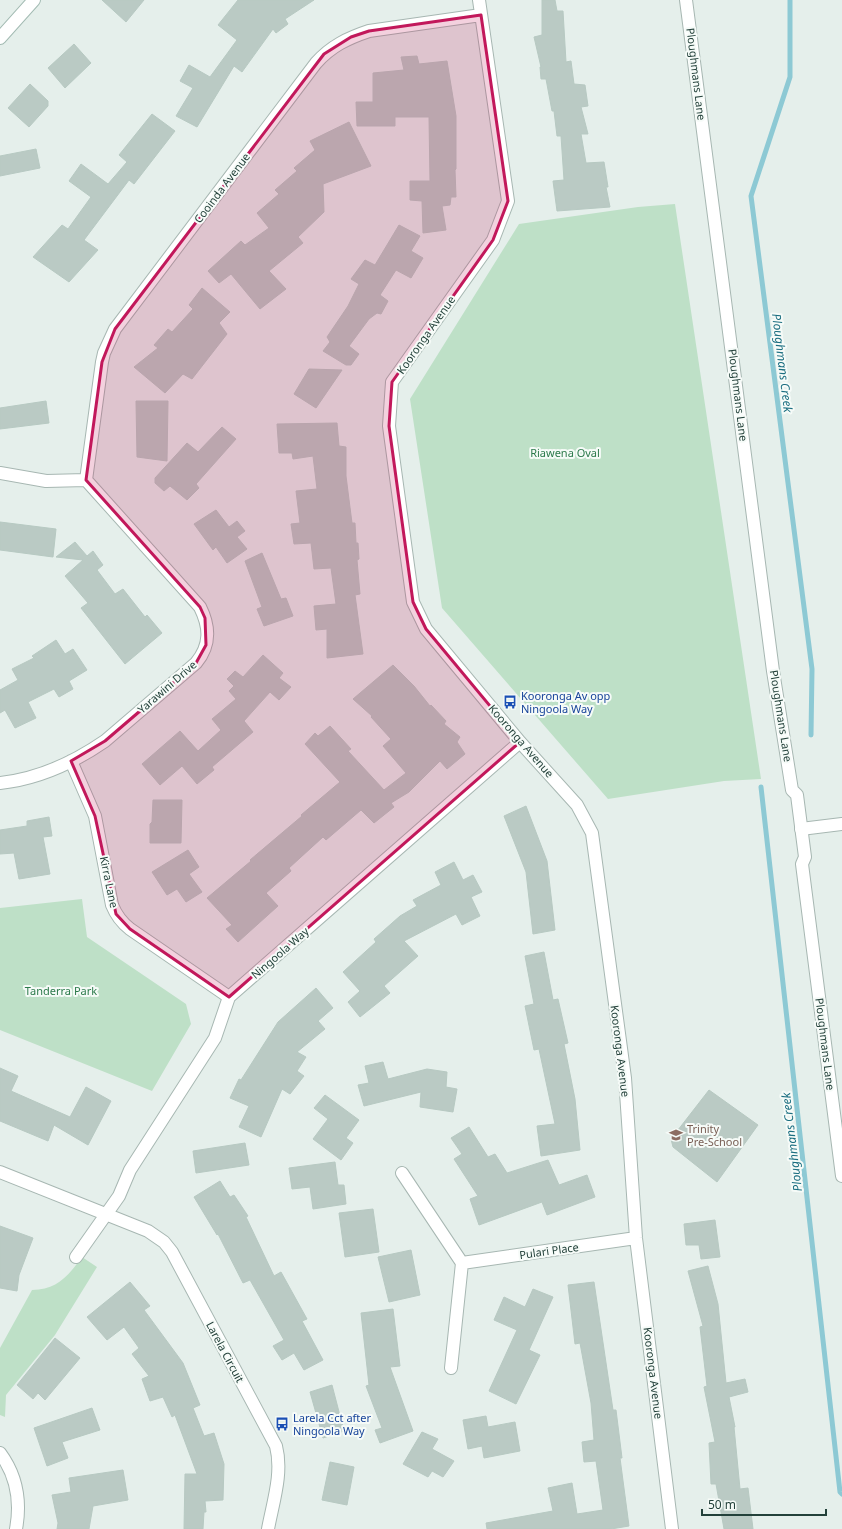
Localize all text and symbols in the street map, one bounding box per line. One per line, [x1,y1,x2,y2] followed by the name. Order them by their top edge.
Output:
[683,27,710,121] street label: Ploughmans Lane
[190,150,253,226] street label: Cooinda Avenue
[393,293,458,377] street label: Kooronga Avenue
[768,312,797,414] water label: Ploughmans Creek
[725,348,752,442] street label: Ploughmans Lane
[530,445,600,460] park label: Riawena Oval
[134,657,199,716] street label: Yarawini Drive
[767,669,796,763] street label: Ploughmans Lane
[521,688,611,716] place label: Kooronga Av opp Ningoola Way
[502,694,518,710] bus stop icon: Kooronga Av opp Ningoola Way
[485,701,557,780] street label: Kooronga Avenue
[97,855,122,909] street label: Kirra Lane
[248,923,312,982] street label: Ningoola Way
[25,983,97,998] park label: Tanderra Park
[812,997,839,1091] street label: Ploughmans Lane
[607,1004,634,1098] street label: Kooronga Avenue
[777,1091,806,1193] water label: Ploughmans Creek
[687,1121,742,1149] place label: Trinity Pre-School
[668,1127,684,1143] school or university icon: Trinity Pre-School
[518,1239,580,1262] street label: Pulari Place
[203,1319,248,1385] street label: Larela Circuit
[640,1326,667,1420] street label: Kooronga Avenue
[293,1410,372,1438] place label: Larela Cct after Ningoola Way
[274,1416,290,1432] bus stop icon: Larela Cct after Ningoola Way
[702,1491,826,1517] scale bar
[708,1496,736,1513] text: 50 m

